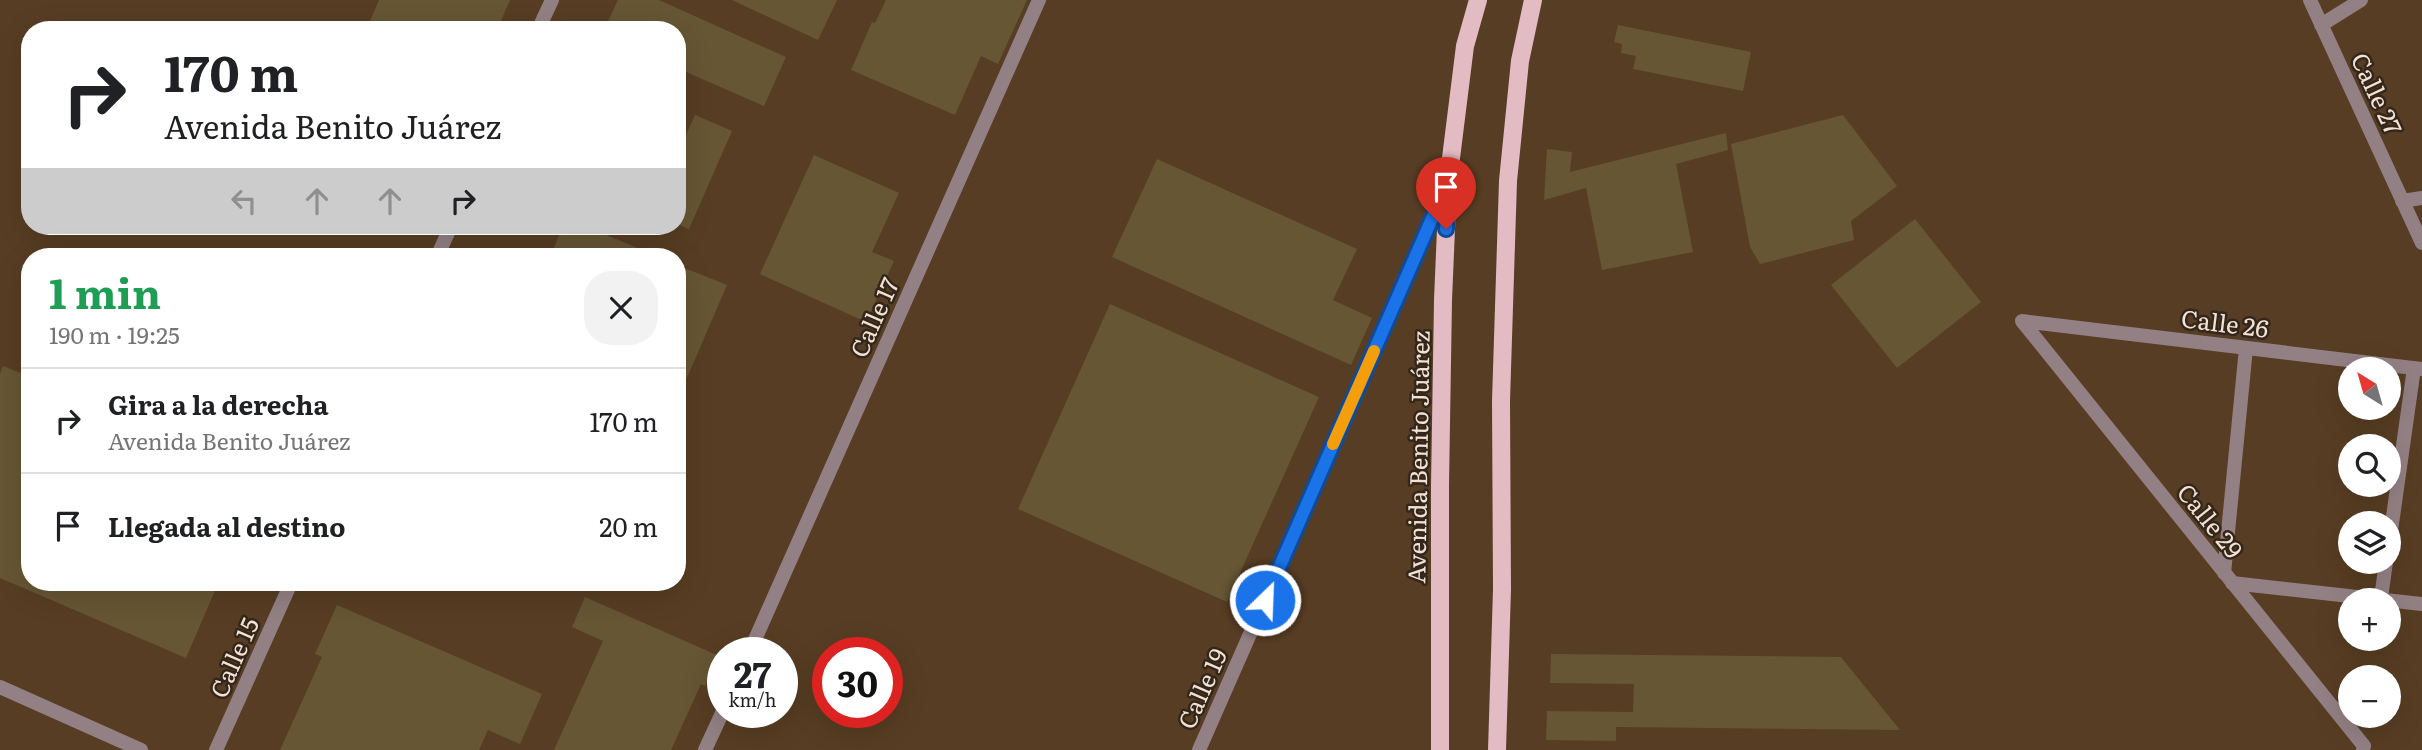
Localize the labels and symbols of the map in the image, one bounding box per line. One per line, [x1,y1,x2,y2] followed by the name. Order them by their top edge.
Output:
[2344,46,2412,140] street label: Calle 27
[1416,157,1476,229] pin
[840,272,906,362] street label: Calle 17
[2179,299,2271,345] street label: Calle 26
[1397,330,1437,584] street label: Avenida Benito Juárez
[2338,357,2401,420] north arrow
[2170,475,2252,565] street label: Calle 29
[1228,563,1302,637] position arrow
[200,611,266,703] street label: Calle 15
[812,637,903,728] speed limit sign: 30
[1168,642,1234,734] street label: Calle 19

